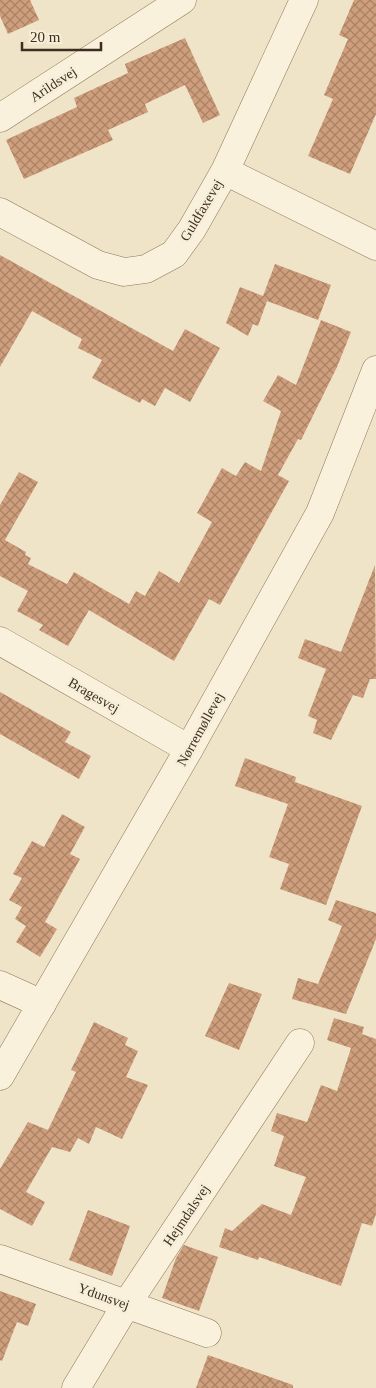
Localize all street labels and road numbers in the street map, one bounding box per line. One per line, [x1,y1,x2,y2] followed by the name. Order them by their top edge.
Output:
[27,64,79,105] street label: Arildsvej
[177,177,226,244] street label: Guldfaxevej
[66,675,122,716] street label: Bragesvej
[174,690,227,769] street label: Nørremøllevej
[160,1182,212,1249] street label: Hejmdalsvej
[76,1280,132,1313] street label: Ydunsvej

